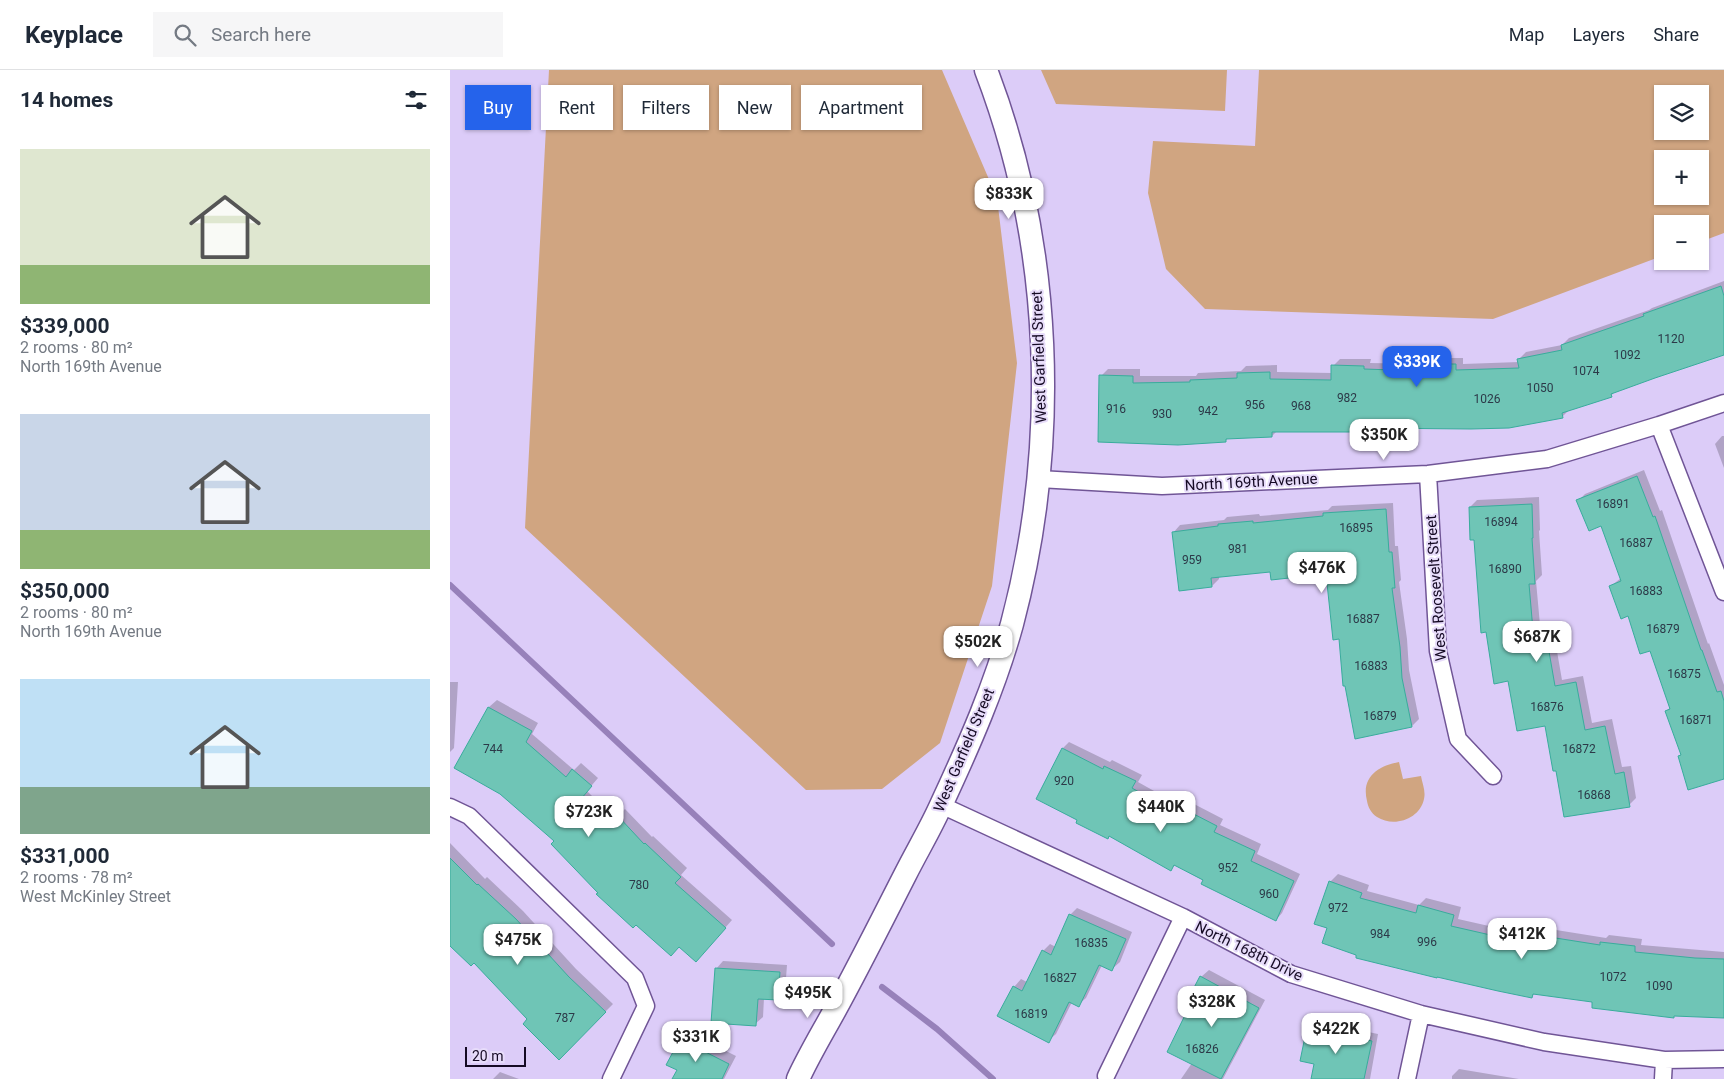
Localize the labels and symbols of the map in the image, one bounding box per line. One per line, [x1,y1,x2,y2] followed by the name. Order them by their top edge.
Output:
[974,178,1044,220] pin: $833K
[1028,290,1050,424] street label: West Garfield Street
[1658,332,1685,346] house number: 1120
[1382,346,1452,388] pin: $339K
[1614,348,1641,362] house number: 1092
[1573,364,1600,378] house number: 1074
[1527,381,1554,395] house number: 1050
[1337,391,1357,405] house number: 982
[1474,392,1501,406] house number: 1026
[1245,398,1265,412] house number: 956
[1291,399,1311,413] house number: 968
[1106,402,1126,416] house number: 916
[1198,404,1218,418] house number: 942
[1152,407,1172,421] house number: 930
[1349,418,1419,461] pin: $350K
[1184,470,1318,494] street label: North 169th Avenue
[1596,497,1630,511] house number: 16891
[1422,514,1450,662] street label: West Roosevelt Street
[1484,515,1518,529] house number: 16894
[1339,521,1373,535] house number: 16895
[1619,536,1653,550] house number: 16887
[1228,542,1248,556] house number: 981
[1287,552,1357,594] pin: $476K
[1182,553,1202,567] house number: 959
[1488,562,1522,576] house number: 16890
[1629,584,1663,598] house number: 16883
[1346,612,1380,626] house number: 16887
[1502,620,1572,663] pin: $687K
[1646,622,1680,636] house number: 16879
[943,626,1013,668] pin: $502K
[1354,659,1388,673] house number: 16883
[1667,667,1701,681] house number: 16875
[930,685,998,815] street label: West Garfield Street
[1530,700,1564,714] house number: 16876
[1363,709,1397,723] house number: 16879
[1679,713,1713,727] house number: 16871
[483,742,503,756] house number: 744
[1562,742,1596,756] house number: 16872
[1054,774,1074,788] house number: 920
[1577,788,1611,802] house number: 16868
[1126,790,1196,833] pin: $440K
[554,796,624,838] pin: $723K
[1218,861,1238,875] house number: 952
[629,878,649,892] house number: 780
[1259,887,1279,901] house number: 960
[1328,901,1348,915] house number: 972
[1192,917,1306,985] street label: North 168th Drive
[1487,918,1557,960] pin: $412K
[483,924,553,966] pin: $475K
[1370,927,1390,941] house number: 984
[1417,935,1437,949] house number: 996
[1074,936,1108,950] house number: 16835
[1600,970,1627,984] house number: 1072
[1043,971,1077,985] house number: 16827
[773,976,843,1019] pin: $495K
[1646,979,1673,993] house number: 1090
[1177,986,1247,1028] pin: $328K
[1014,1007,1048,1021] house number: 16819
[555,1011,575,1025] house number: 787
[1301,1012,1371,1055] pin: $422K
[661,1020,731,1063] pin: $331K
[1185,1042,1219,1056] house number: 16826
[465,1044,526,1067] scale bar

